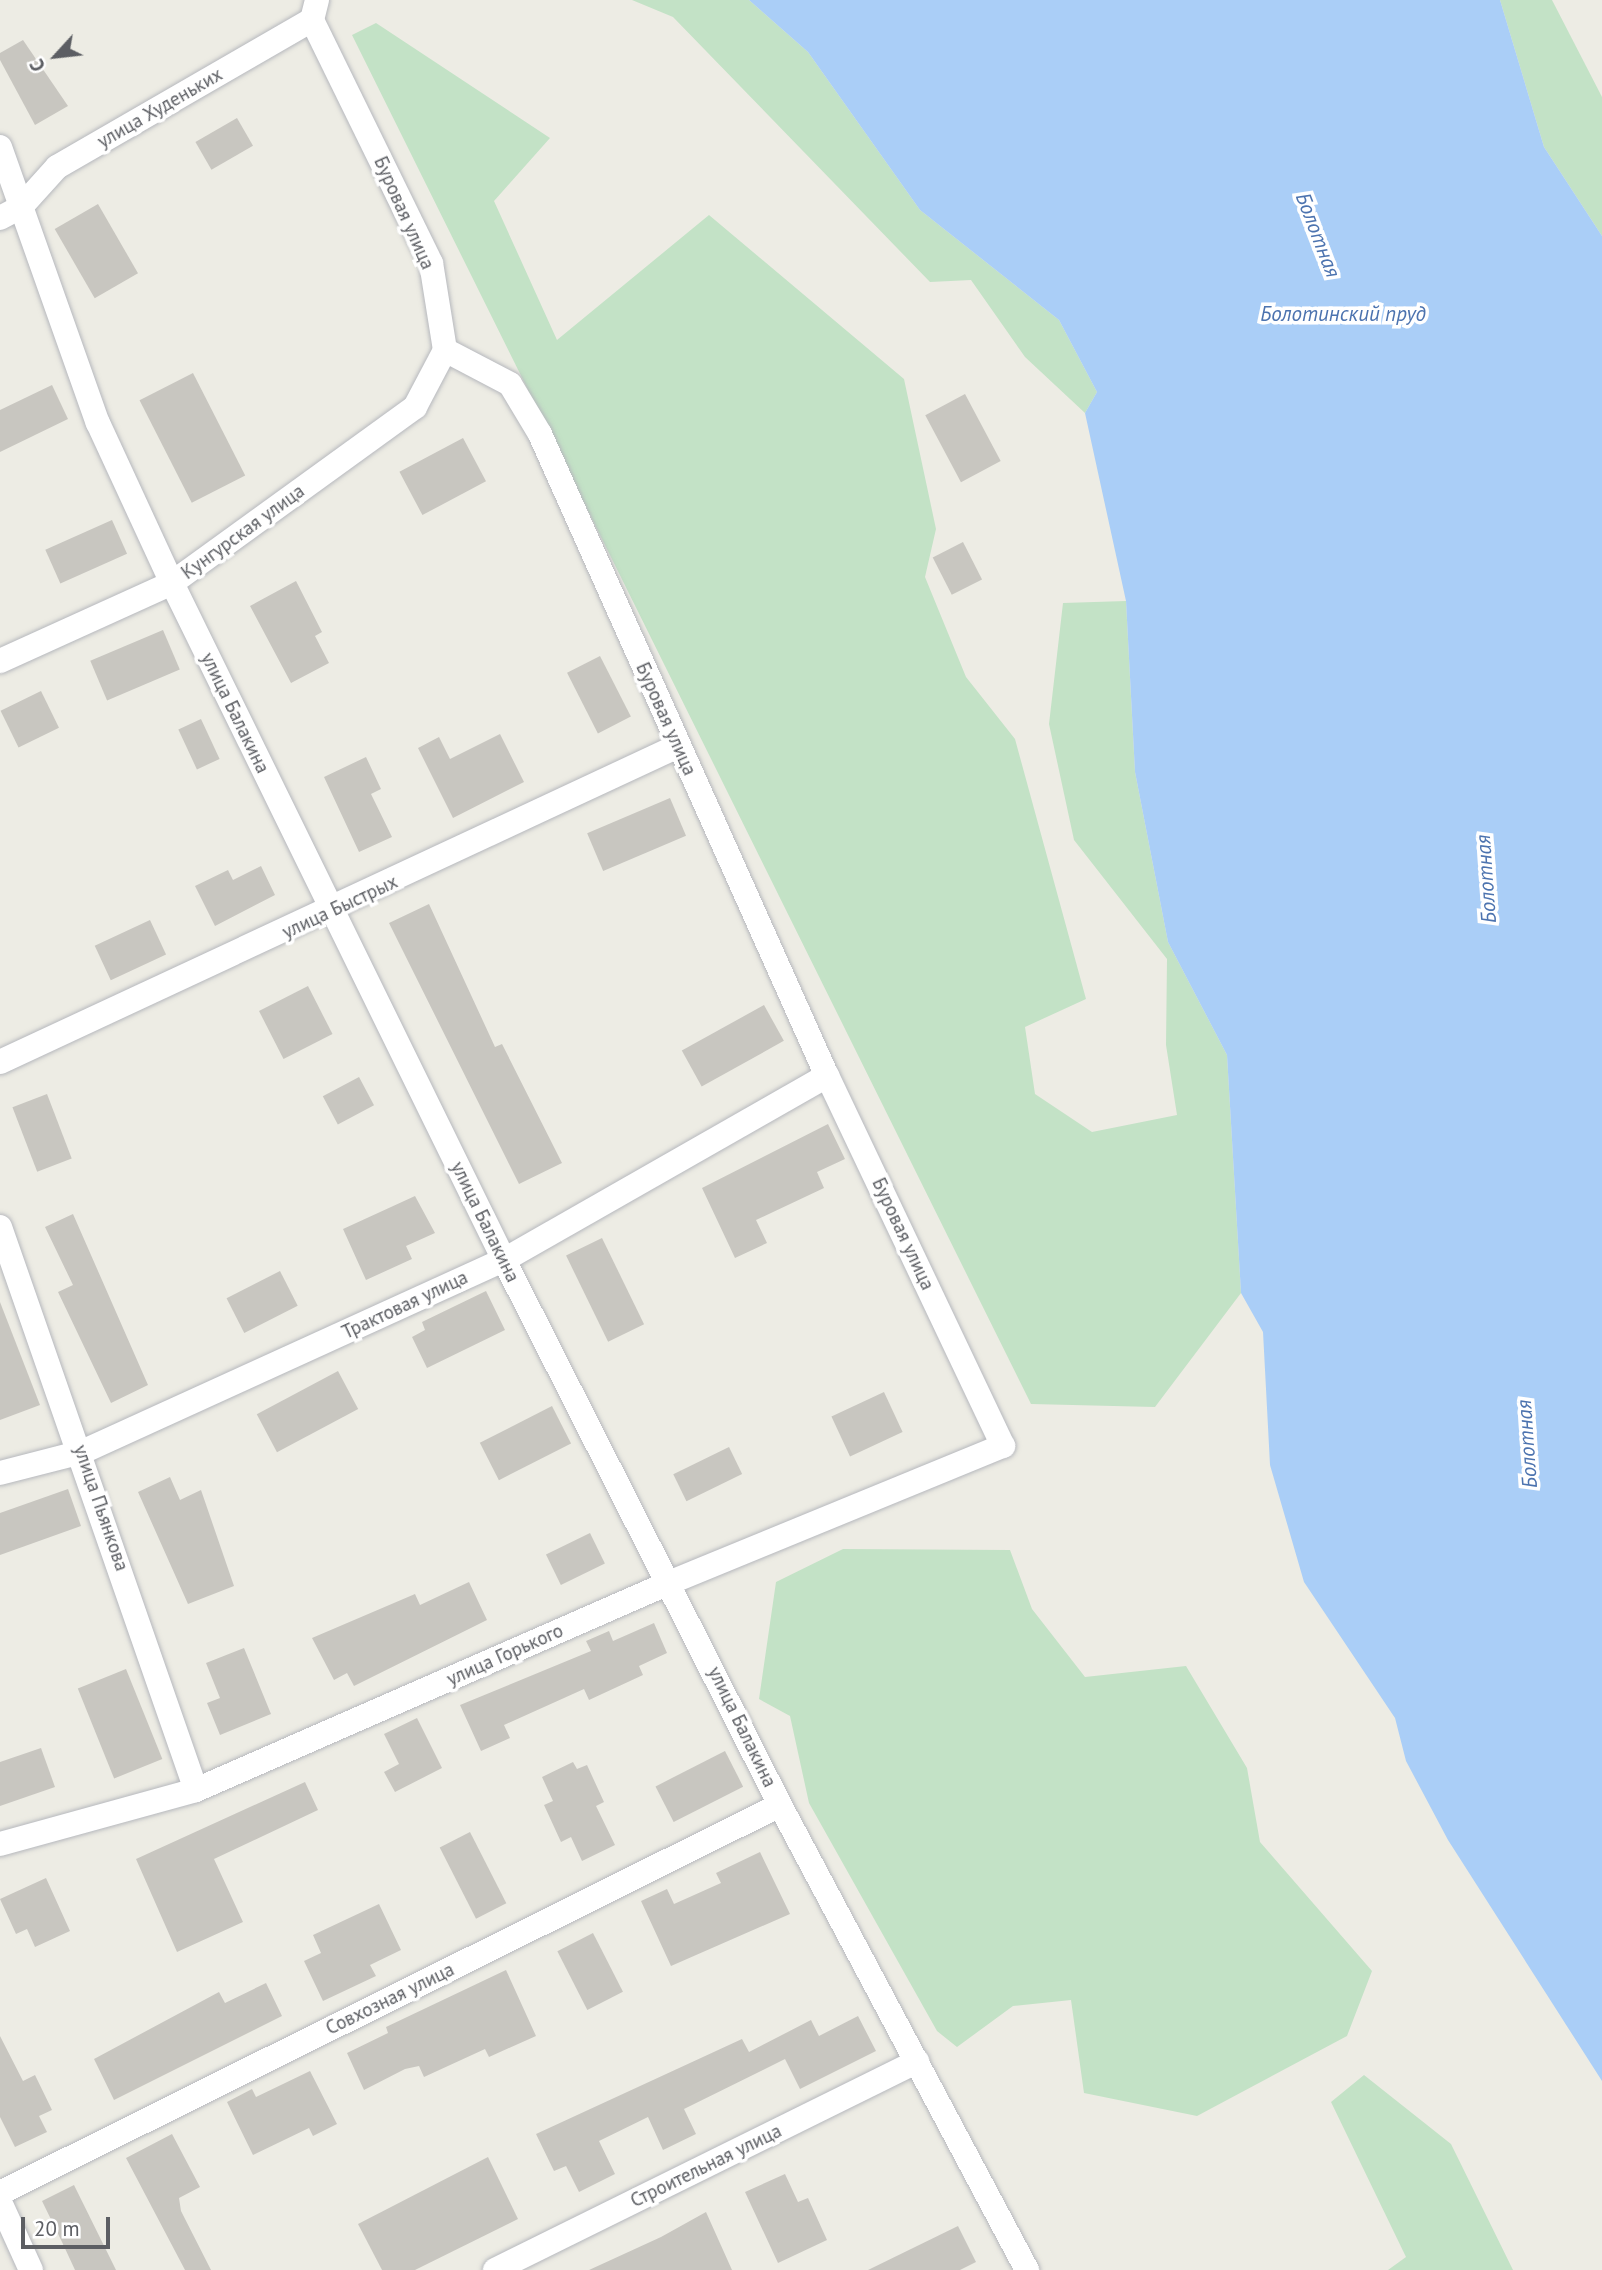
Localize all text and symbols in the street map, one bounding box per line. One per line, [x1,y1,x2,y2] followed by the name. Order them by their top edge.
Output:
[21,21,91,91] north arrow
[24,55,50,76] text: С
[93,63,227,153] street label: улица Худеньких
[369,153,439,273] street label: Буровая улица
[1290,189,1346,281] water label: Болотная
[1260,301,1426,327] water label: Болотинский пруд
[177,480,309,584] street label: Кунгурская улица
[196,649,274,777] street label: улица Балакина
[631,659,701,779] street label: Буровая улица
[1470,834,1502,924] water label: Болотная
[279,870,401,944] street label: улица Быстрых
[446,1158,524,1286] street label: улица Балакина
[867,1174,939,1294] street label: Буровая улица
[339,1266,471,1344] street label: Трактовая улица
[1511,1399,1543,1489] water label: Болотная
[69,1442,133,1574] street label: улица Пьянкова
[443,1619,567,1691] street label: улица Горького
[703,1663,781,1791] street label: улица Балакина
[322,1958,458,2040] street label: Совхозная улица
[627,2120,785,2212] street label: Строительная улица
[24,2204,114,2248] scale bar
[34,2215,80,2242] text: 20 m

